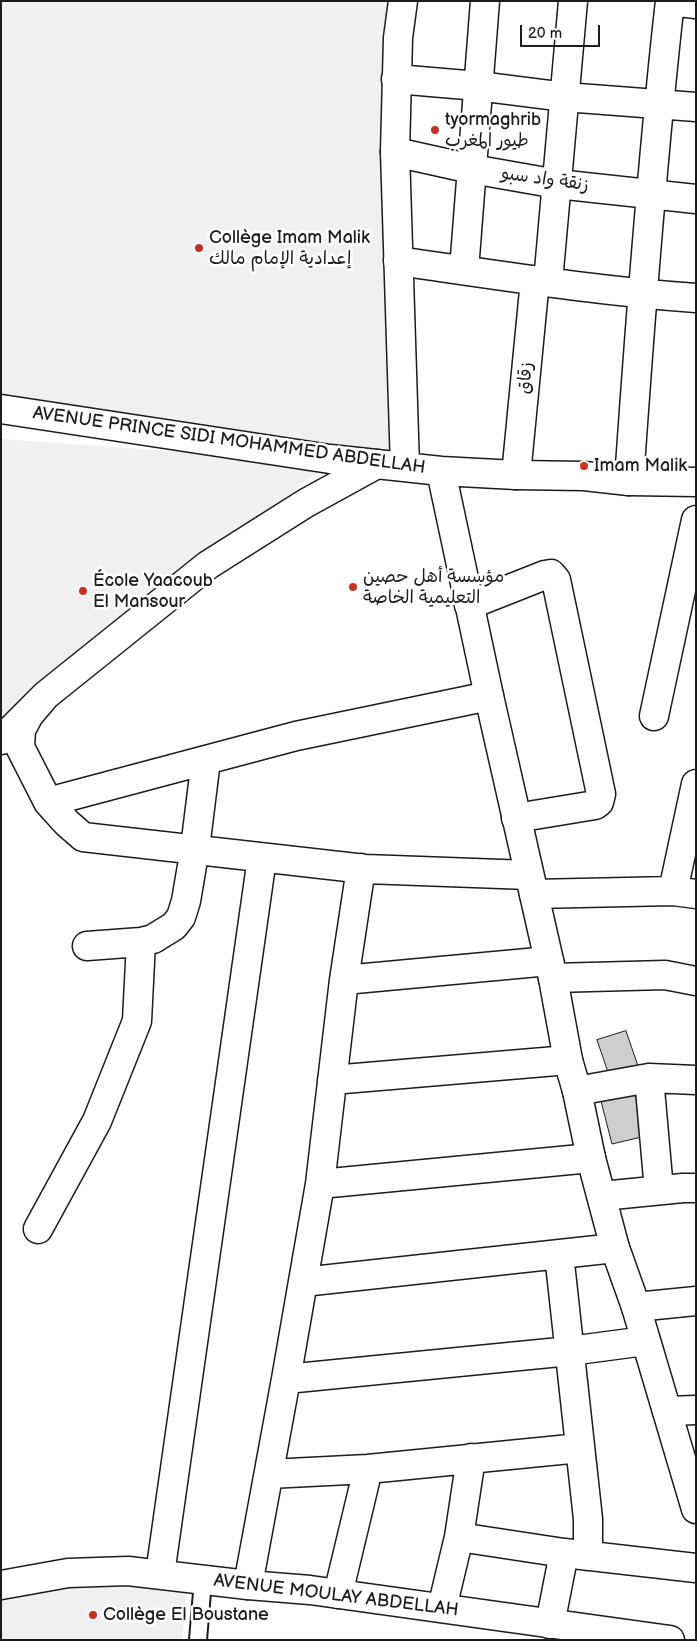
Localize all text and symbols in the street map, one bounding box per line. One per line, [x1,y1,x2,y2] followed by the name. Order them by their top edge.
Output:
[522,15,602,47] scale bar
[528,24,562,43] text: 20 m
[445,109,541,152] place label: tyormaghrib طيور المغرب
[429,124,441,136] marker: tyormaghrib طيور المغرب
[500,163,590,197] street label: زنقة واد سبو
[209,227,370,270] place label: Collège Imam Malik إعدادية الإمام مالك
[193,242,205,254] marker: Collège Imam Malik إعدادية الإمام مالك
[514,361,538,395] street label: زقاق
[31,403,427,479] street label: AVENUE PRINCE SIDI MOHAMMED ABDELLAH
[594,455,687,477] place label: Imam Malik
[578,460,590,472] marker: Imam Malik
[363,566,504,608] place label: مؤسسة أهل حصين التعليمية الخاصة
[93,570,213,612] place label: École Yaacoub El Mansour
[347,581,359,593] marker: مؤسسة أهل حصين التعليمية الخاصة
[77,585,89,597] marker: École Yaacoub El Mansour
[212,1570,460,1622] street label: AVENUE MOULAY ABDELLAH
[103,1604,269,1626] place label: Collège El Boustane
[87,1609,99,1621] marker: Collège El Boustane

